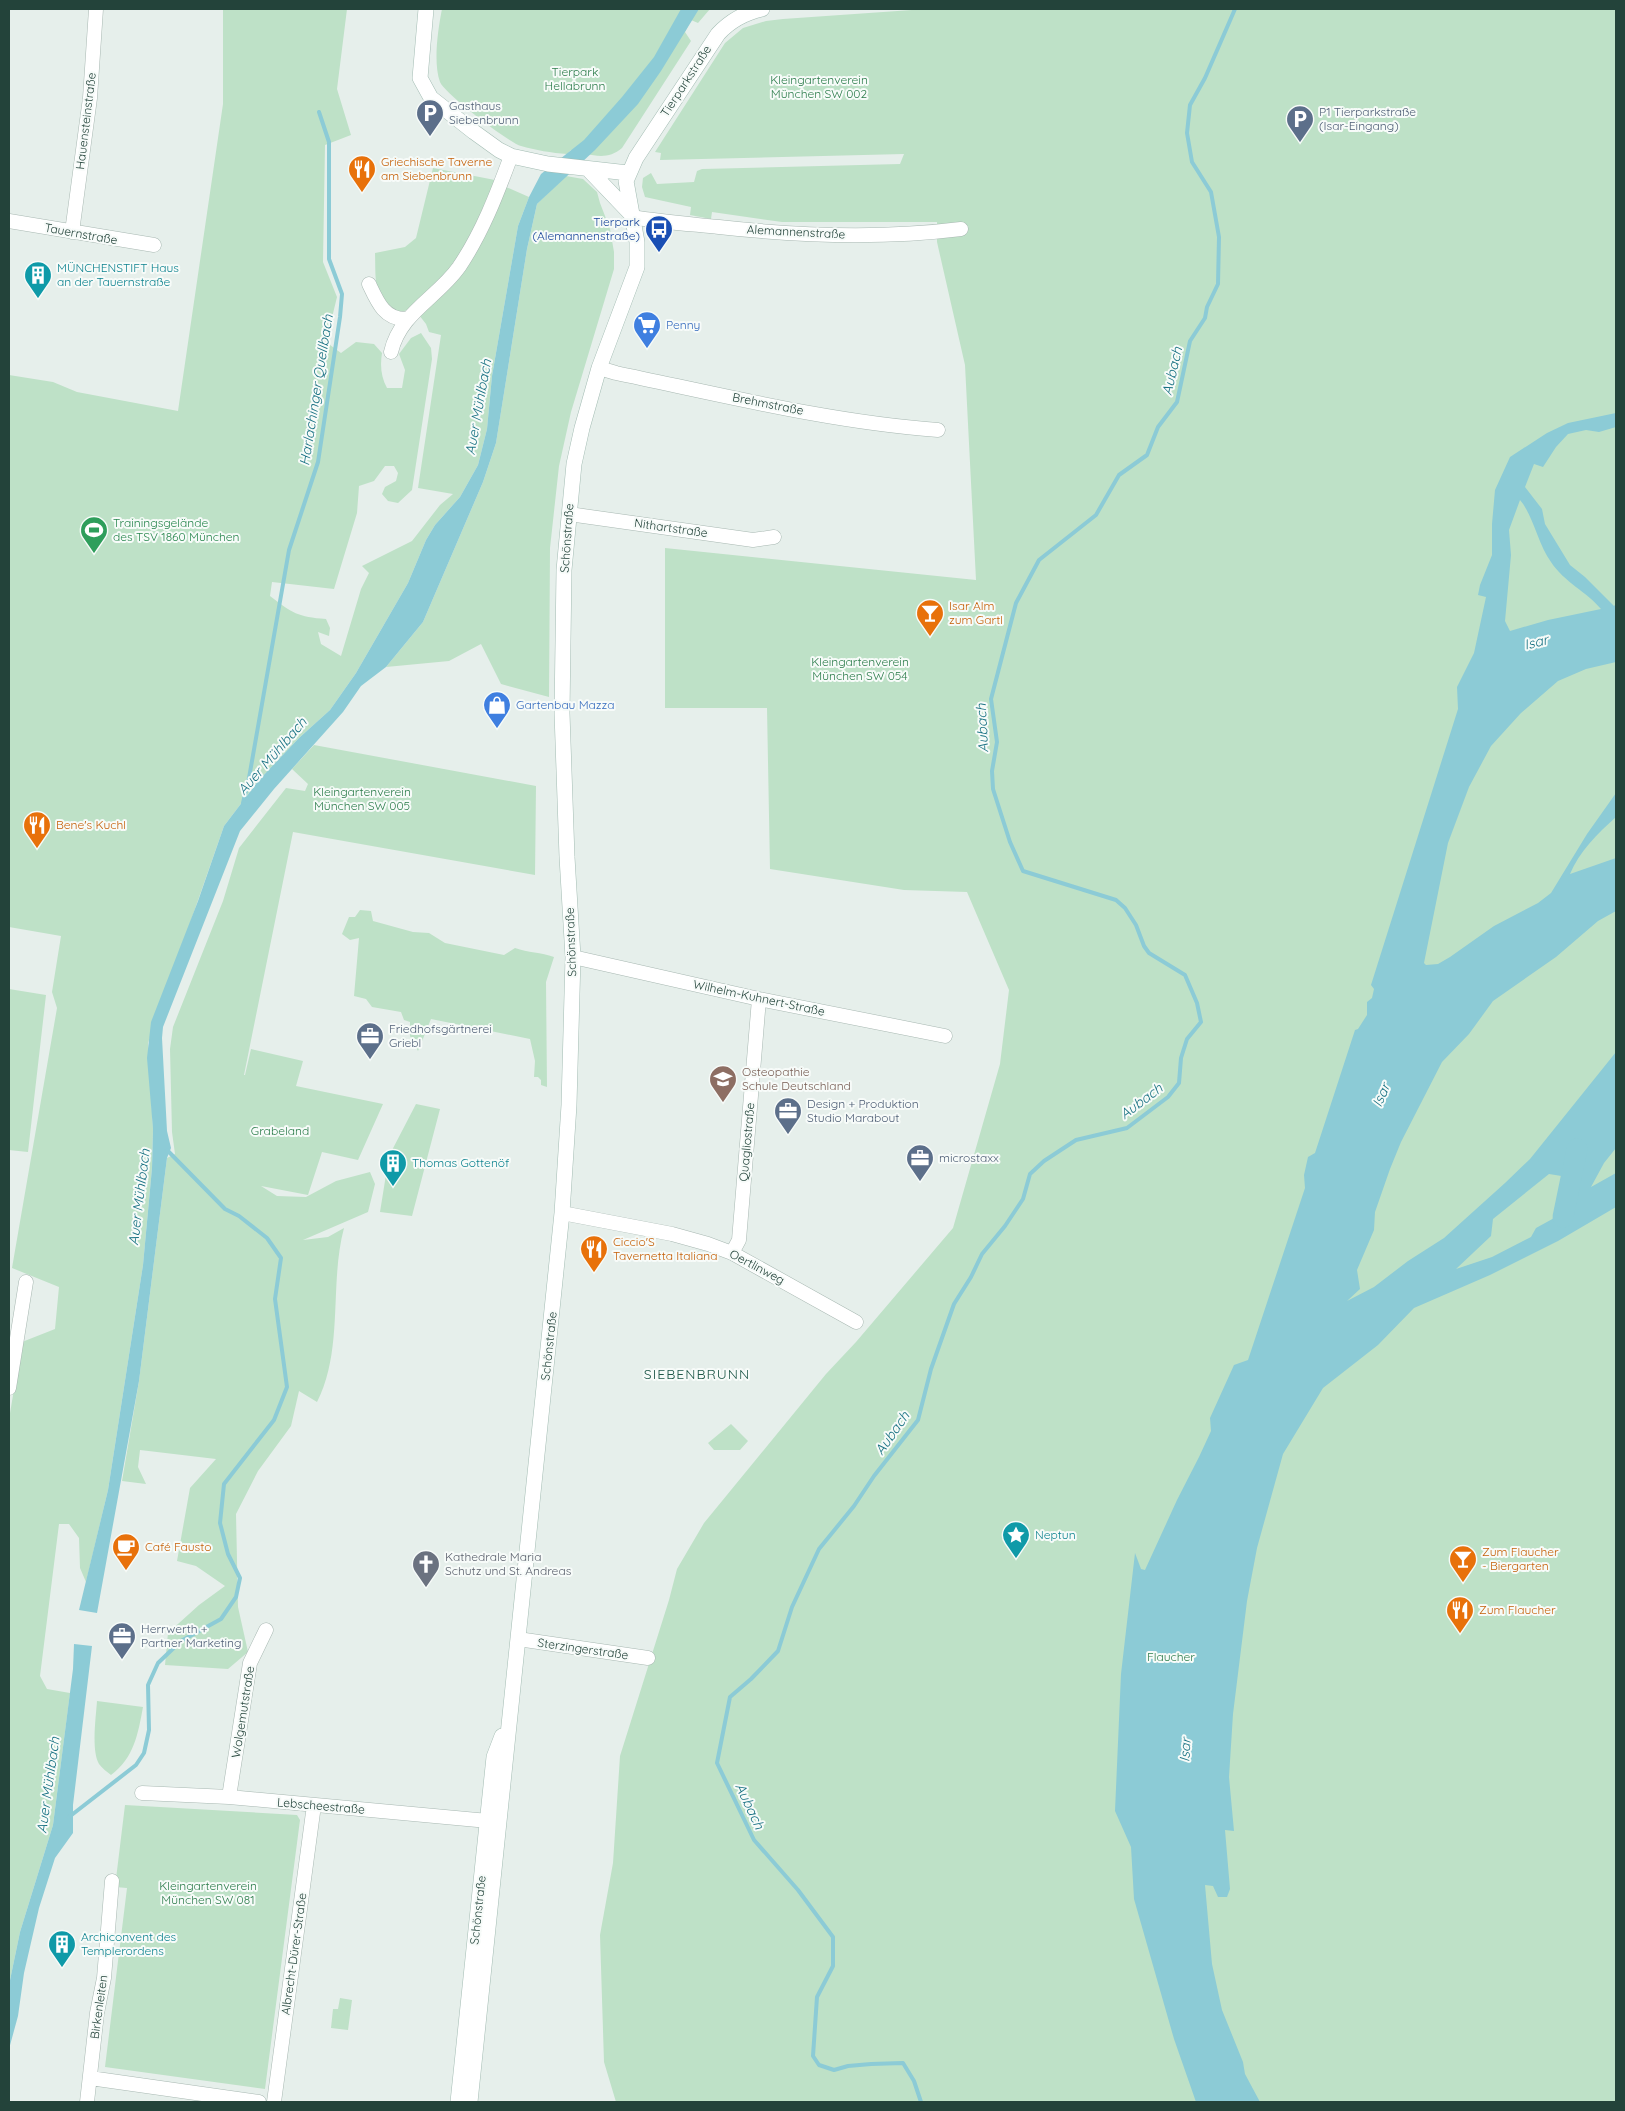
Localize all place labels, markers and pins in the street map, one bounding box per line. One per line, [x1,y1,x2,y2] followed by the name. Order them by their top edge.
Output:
[415,98,445,137] parking icon: Gasthaus Siebenbrunn
[449,98,519,127] place label: Gasthaus Siebenbrunn
[1285,104,1315,143] parking icon: P1 Tierparkstraße (Isar-Eingang)
[1319,104,1416,133] place label: P1 Tierparkstraße (Isar-Eingang)
[347,154,377,193] restaurant icon: Griechische Taverne am Siebenbrunn
[381,154,492,183] place label: Griechische Taverne am Siebenbrunn
[533,214,640,243] place label: Tierpark (Alemannenstraße)
[644,214,674,253] bus stop icon: Tierpark (Alemannenstraße)
[23,260,53,299] building icon: MÜNCHENSTIFT Haus an der Tauernstraße
[57,260,179,289] place label: MÜNCHENSTIFT Haus an der Tauernstraße
[632,310,662,349] supermarket icon: Penny
[666,317,700,332] place label: Penny
[79,515,109,554] sports icon: Trainingsgelände des TSV 1860 München
[113,515,239,544] place label: Trainingsgelände des TSV 1860 München
[915,598,945,637] bar icon: Isar Alm zum Gartl
[949,598,1003,627] place label: Isar Alm zum Gartl
[482,690,512,729] shop icon: Gartenbau Mazza
[516,697,615,712] place label: Gartenbau Mazza
[22,810,52,849] restaurant icon: Bene's Kuchl
[56,817,126,832] place label: Bene's Kuchl
[355,1021,385,1060] office icon: Friedhofsgärtnerei Griebl
[389,1021,492,1050] place label: Friedhofsgärtnerei Griebl
[708,1064,738,1103] school or university icon: Osteopathie Schule Deutschland
[742,1064,851,1093] place label: Osteopathie Schule Deutschland
[773,1096,803,1135] office icon: Design + Produktion Studio Marabout
[807,1096,919,1125] place label: Design + Produktion Studio Marabout
[905,1143,935,1182] office icon: microstaxx
[378,1148,408,1187] building icon: Thomas Gottenöf
[939,1150,999,1165] place label: microstaxx
[412,1155,510,1170] place label: Thomas Gottenöf
[579,1234,609,1273] restaurant icon: Ciccio'S Tavernetta Italiana
[613,1234,717,1263] place label: Ciccio'S Tavernetta Italiana
[1001,1520,1031,1559] place icon: Neptun
[1035,1527,1076,1542] place label: Neptun
[111,1532,141,1571] cafe icon: Café Fausto
[145,1539,211,1554] place label: Café Fausto
[1448,1544,1478,1583] bar icon: Zum Flaucher - Biergarten
[1482,1544,1559,1573] place label: Zum Flaucher - Biergarten
[411,1549,441,1588] church icon: Kathedrale Maria Schutz und St. Andreas
[445,1549,572,1578] place label: Kathedrale Maria Schutz und St. Andreas
[1445,1595,1475,1634] restaurant icon: Zum Flaucher
[1479,1602,1556,1617] place label: Zum Flaucher
[107,1621,137,1660] office icon: Herrwerth + Partner Marketing
[141,1621,241,1650] place label: Herrwerth + Partner Marketing
[47,1929,77,1968] building icon: Archiconvent des Templerordens
[81,1929,176,1958] place label: Archiconvent des Templerordens

